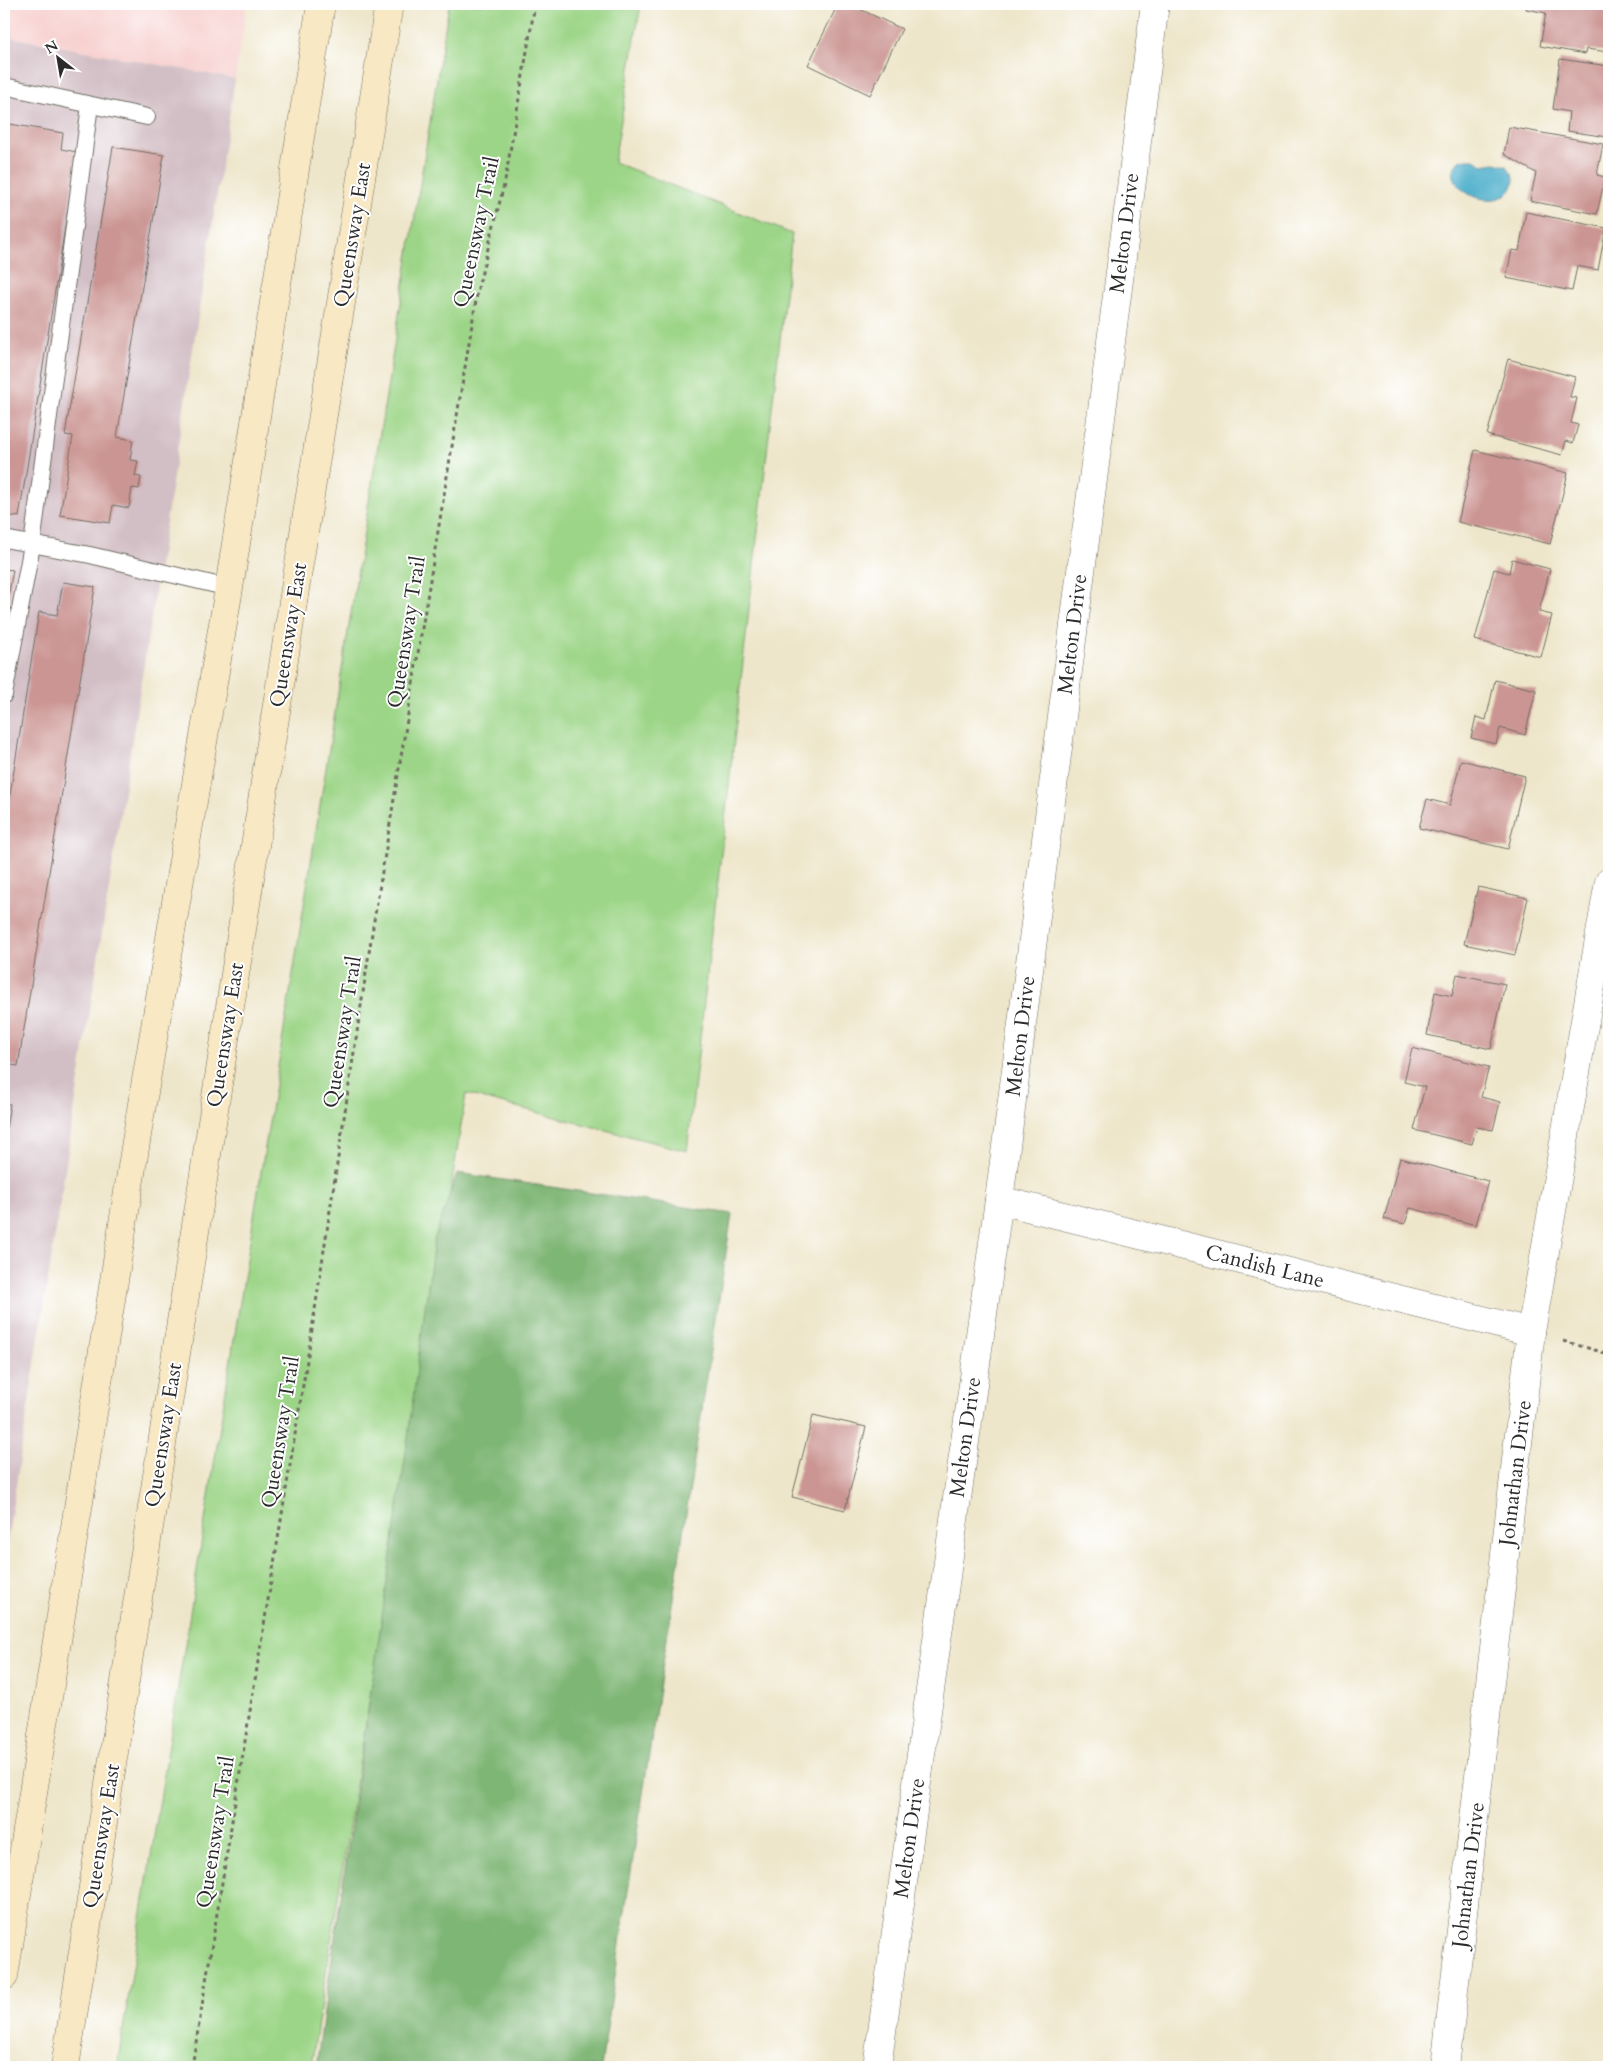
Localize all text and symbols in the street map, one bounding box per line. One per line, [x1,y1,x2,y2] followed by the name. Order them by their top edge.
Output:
[32,32,82,82] north arrow
[41,36,62,59] text: N
[446,154,507,310] street label: Queensway Trail
[327,160,378,309] street label: Queensway East
[1103,171,1146,295] street label: Melton Drive
[380,554,433,710] street label: Queensway Trail
[263,560,314,709] street label: Queensway East
[1051,572,1094,696] street label: Melton Drive
[316,954,369,1110] street label: Queensway Trail
[200,960,251,1109] street label: Queensway East
[999,974,1042,1098] street label: Melton Drive
[1202,1238,1327,1295] street label: Candish Lane
[254,1354,307,1510] street label: Queensway Trail
[138,1360,189,1509] street label: Queensway East
[943,1375,988,1499] street label: Melton Drive
[1492,1399,1539,1551] street label: Johnathan Drive
[189,1754,242,1910] street label: Queensway Trail
[76,1761,127,1910] street label: Queensway East
[887,1776,932,1900] street label: Melton Drive
[1445,1801,1492,1953] street label: Johnathan Drive

